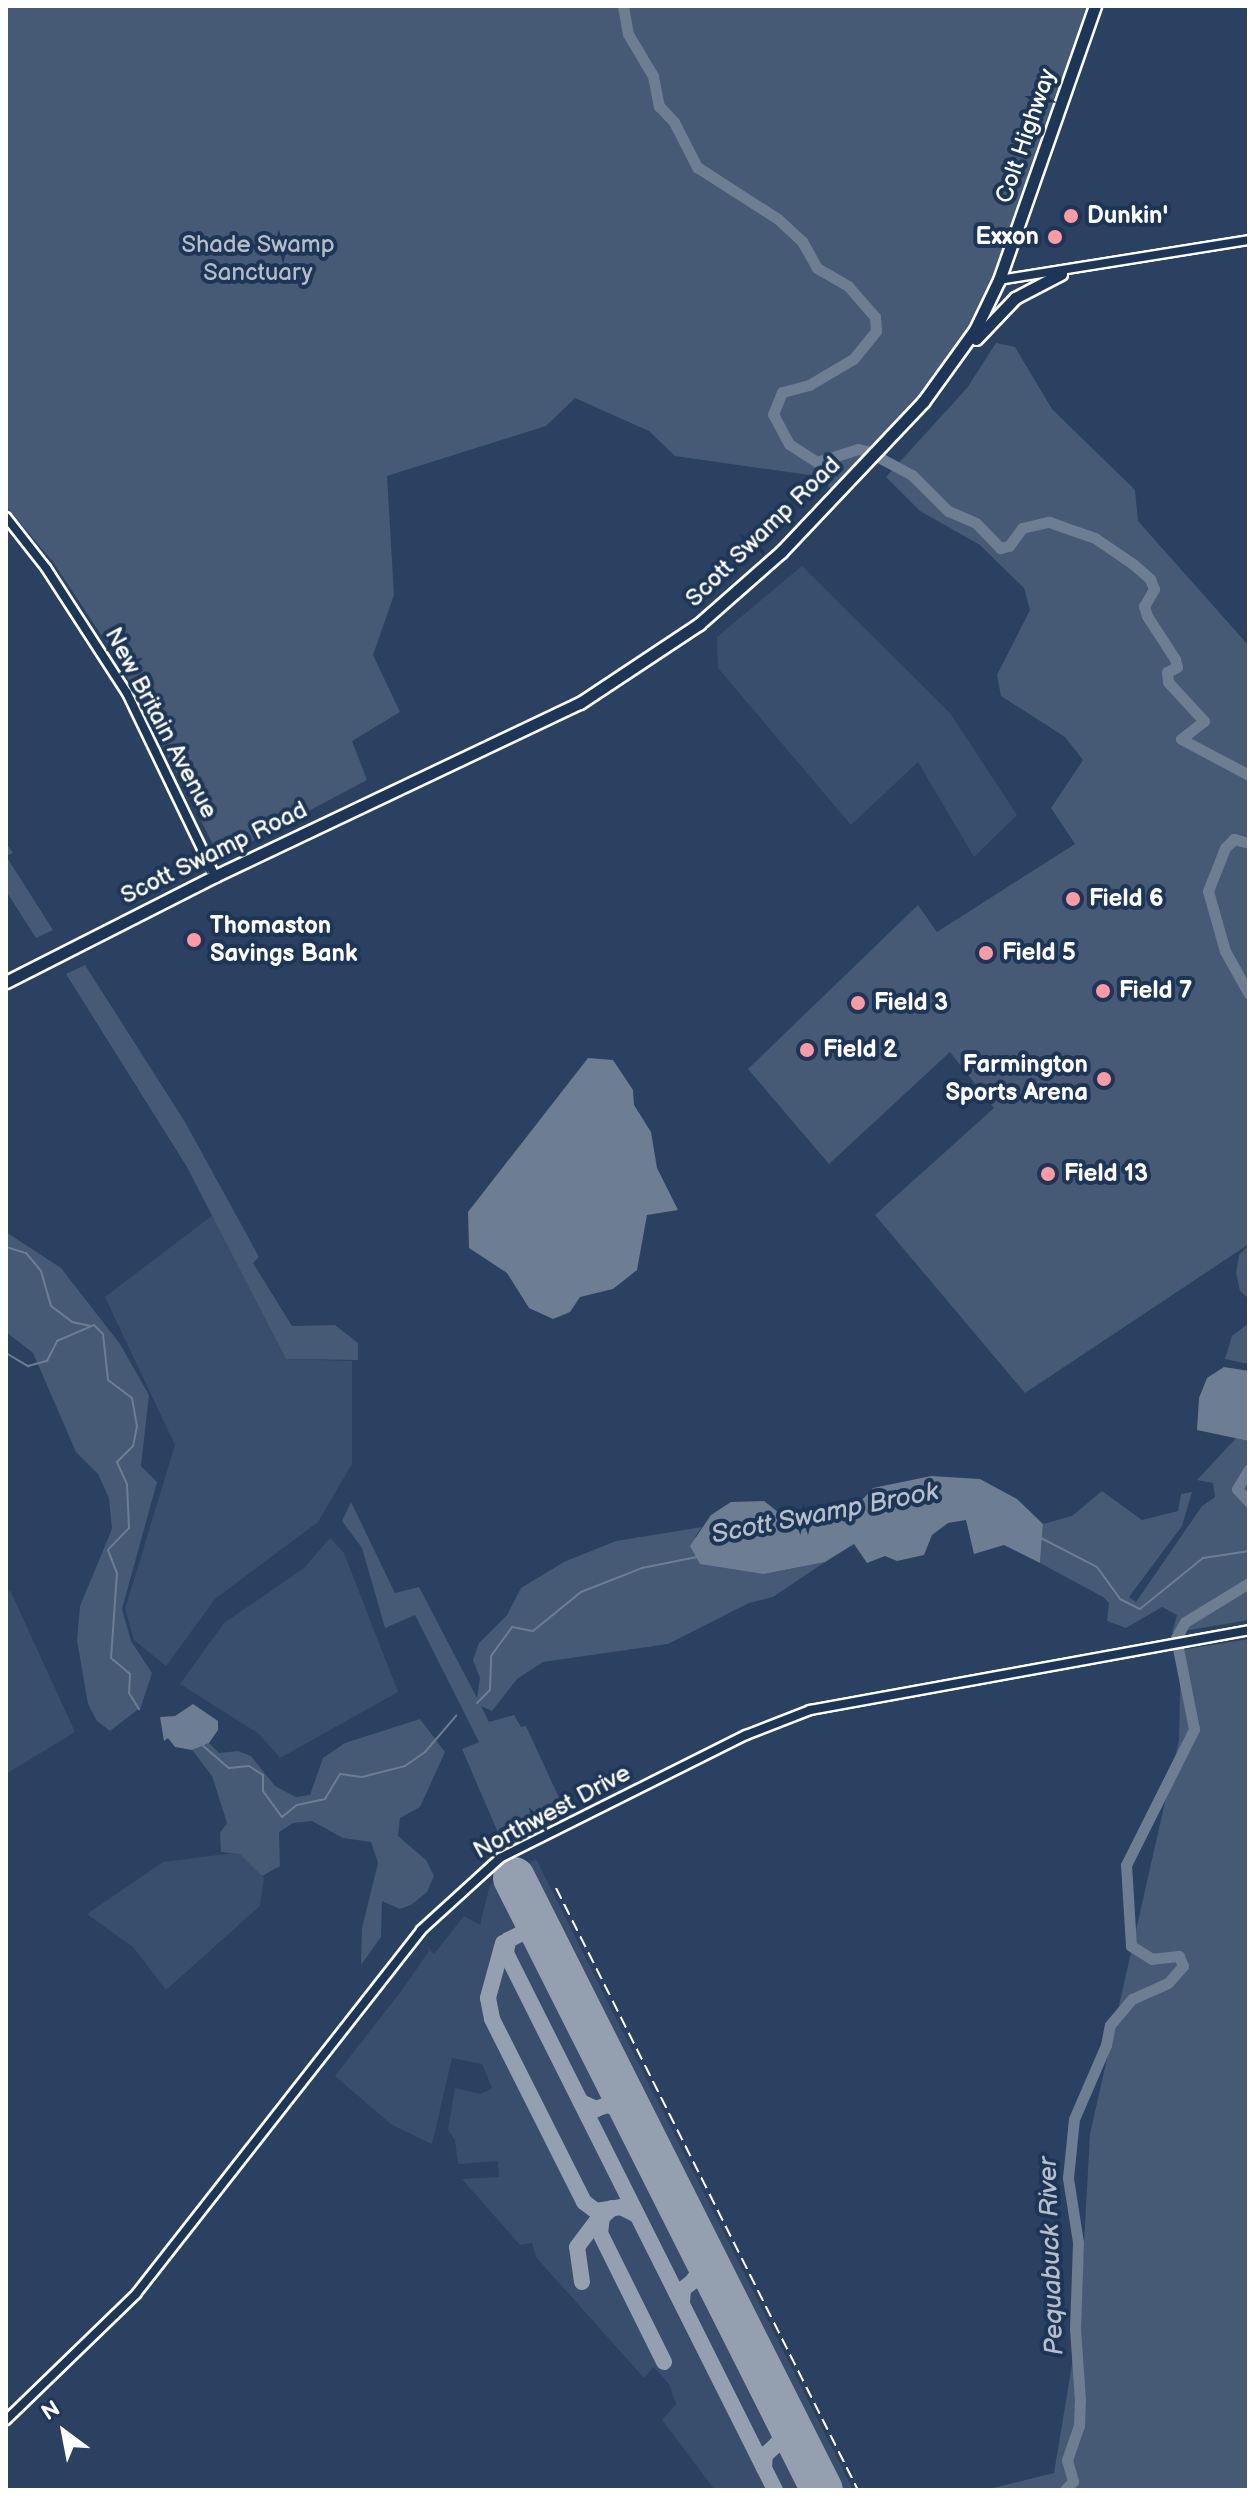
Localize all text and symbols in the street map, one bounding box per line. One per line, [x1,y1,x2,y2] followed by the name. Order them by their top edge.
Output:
[990,65,1062,207] street label: Colt Highway
[1087,202,1168,230] place label: Dunkin'
[1062,207,1080,225] marker: Dunkin'
[976,223,1039,251] place label: Exxon
[1046,228,1064,246] marker: Exxon
[181,231,335,287] park label: Shade Swamp Sanctuary
[680,451,846,613] street label: Scott Swamp Road
[99,623,223,823] street label: New Britain Avenue
[116,795,312,911] street label: Scott Swamp Road
[1089,885,1163,913] place label: Field 6
[1064,890,1082,908] marker: Field 6
[210,912,358,968] place label: Thomaston Savings Bank
[185,931,203,949] marker: Thomaston Savings Bank
[1002,939,1076,967] place label: Field 5
[977,944,995,962] marker: Field 5
[1119,977,1192,1005] place label: Field 7
[1094,982,1112,1000] marker: Field 7
[874,989,948,1017] place label: Field 3
[849,994,867,1012] marker: Field 3
[823,1036,897,1064] place label: Field 2
[798,1041,816,1059] marker: Field 2
[945,1051,1088,1107] place label: Farmington Sports Arena
[1095,1070,1113,1088] marker: Farmington Sports Arena
[1064,1160,1148,1188] place label: Field 13
[1039,1165,1057,1183] marker: Field 13
[709,1477,941,1551] water label: Scott Swamp Brook
[469,1759,635,1865] street label: Northwest Drive
[1033,2156,1071,2356] water label: Pequabuck River
[24,2392,104,2472] north arrow
[37,2395,65,2427] text: N

